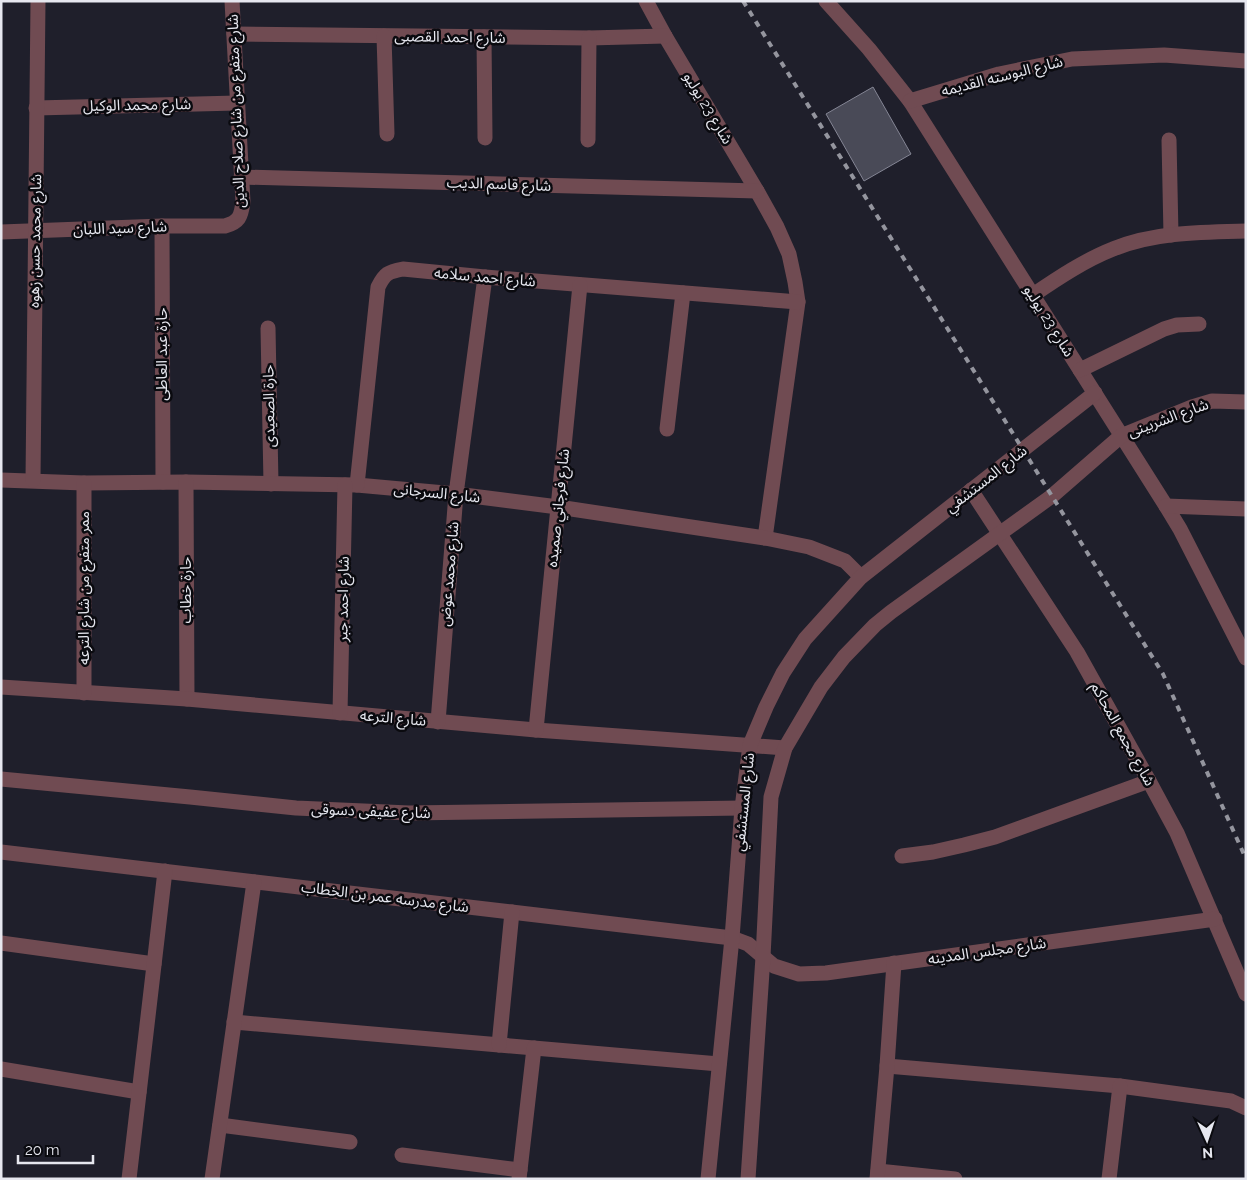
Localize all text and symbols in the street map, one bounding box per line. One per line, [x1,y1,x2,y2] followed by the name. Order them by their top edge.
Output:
[224,13,251,208] street label: شارع متفرع من شارع صلاح الدين
[394,27,506,50] street label: شارع احمد القصبى
[939,52,1066,103] street label: شارع البوسته القديمه
[677,69,737,149] street label: شارع 23 يوليو
[83,95,192,118] street label: شارع محمد الوكيل
[446,173,552,198] street label: شارع قاسم الديب
[25,174,48,308] street label: شارع محمد حسن زهوه
[73,217,168,242] street label: شارع سيد اللبان
[433,264,537,293] street label: شارع احمد سلامه
[1017,282,1078,362] street label: شارع 23 يوليو
[153,307,171,401] street label: حارة عبد العاطى
[259,364,279,447] street label: حارة الصعيدى
[1125,395,1212,444] street label: شارع الشربينى
[942,441,1032,519] street label: شارع المستشفي
[543,448,576,568] street label: شارع فرجاني صميده
[393,480,481,510] street label: شارع السرجانى
[75,511,96,665] street label: ممر متفرع من شارع الترعه
[435,521,466,627] street label: شارع محمد عوض
[177,556,195,623] street label: حارة خطاب
[333,556,356,643] street label: شارع احمد جبر
[1084,679,1159,791] street label: شارع مجمع المحاكم
[359,706,427,733] street label: شارع الترعه
[730,752,761,852] street label: شارع المستشفي
[311,800,431,825] street label: شارع عفيفى دسوقى
[300,878,470,919] street label: شارع مدرسه عمر بن الخطاب
[927,934,1048,971] street label: شارع مجلس المدينه
[1182,1115,1232,1165] north arrow
[18,1132,92,1164] scale bar
[25,1141,60,1159] text: 20 m
[1202,1145,1213,1161] text: N

